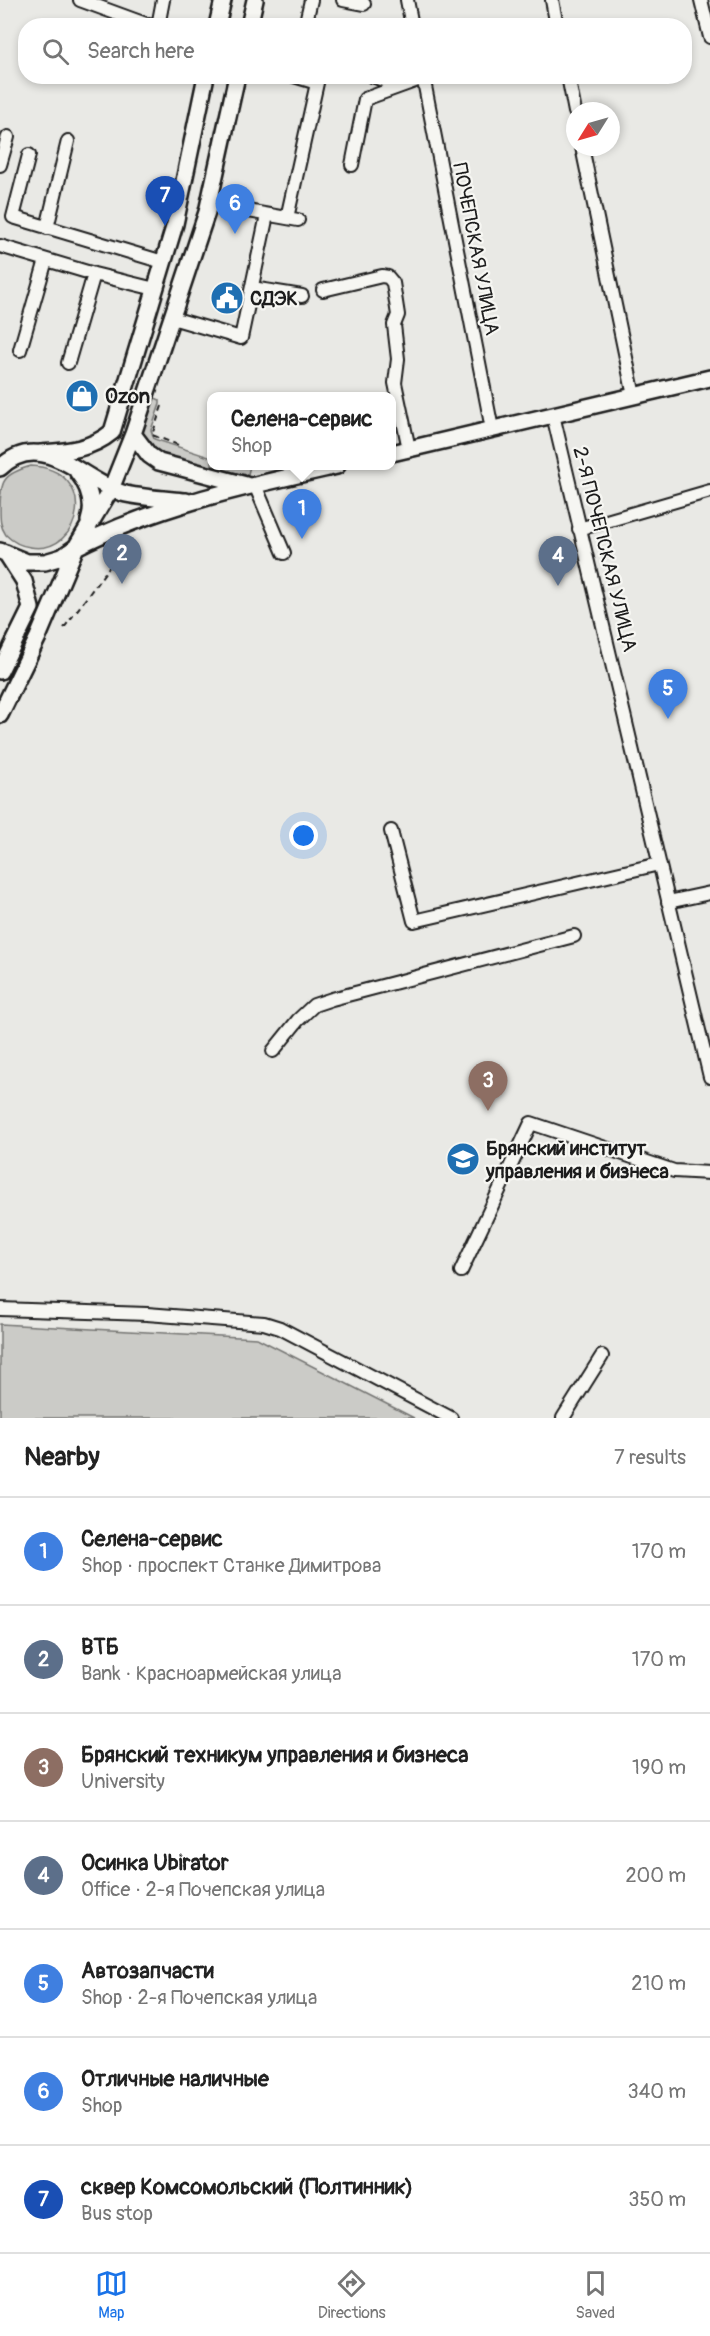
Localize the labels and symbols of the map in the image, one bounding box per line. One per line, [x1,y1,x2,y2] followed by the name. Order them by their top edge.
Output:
[566,102,620,156] north arrow
[447,161,505,337] street label: ПОЧЕПСКАЯ УЛИЦА
[146,176,184,226] pin: 7
[216,184,254,234] pin: 6
[209,280,245,316] public building icon: СДЭК
[250,286,298,311] place label: СДЭК
[64,378,100,414] shop icon: Ozon
[105,384,150,409] place label: Ozon
[567,444,643,654] street label: 2-Я ПОЧЕПСКАЯ УЛИЦА
[282,490,322,539] pin: 1
[102,534,142,584] pin: 2
[538,536,578,586] pin: 4
[648,670,688,719] pin: 5
[289,821,318,850] your location
[468,1062,508,1111] pin: 3
[485,1136,669,1184] place label: Брянский институт управления и бизнеса
[445,1141,481,1177] school or university icon: Брянский институт управления и бизнеса

